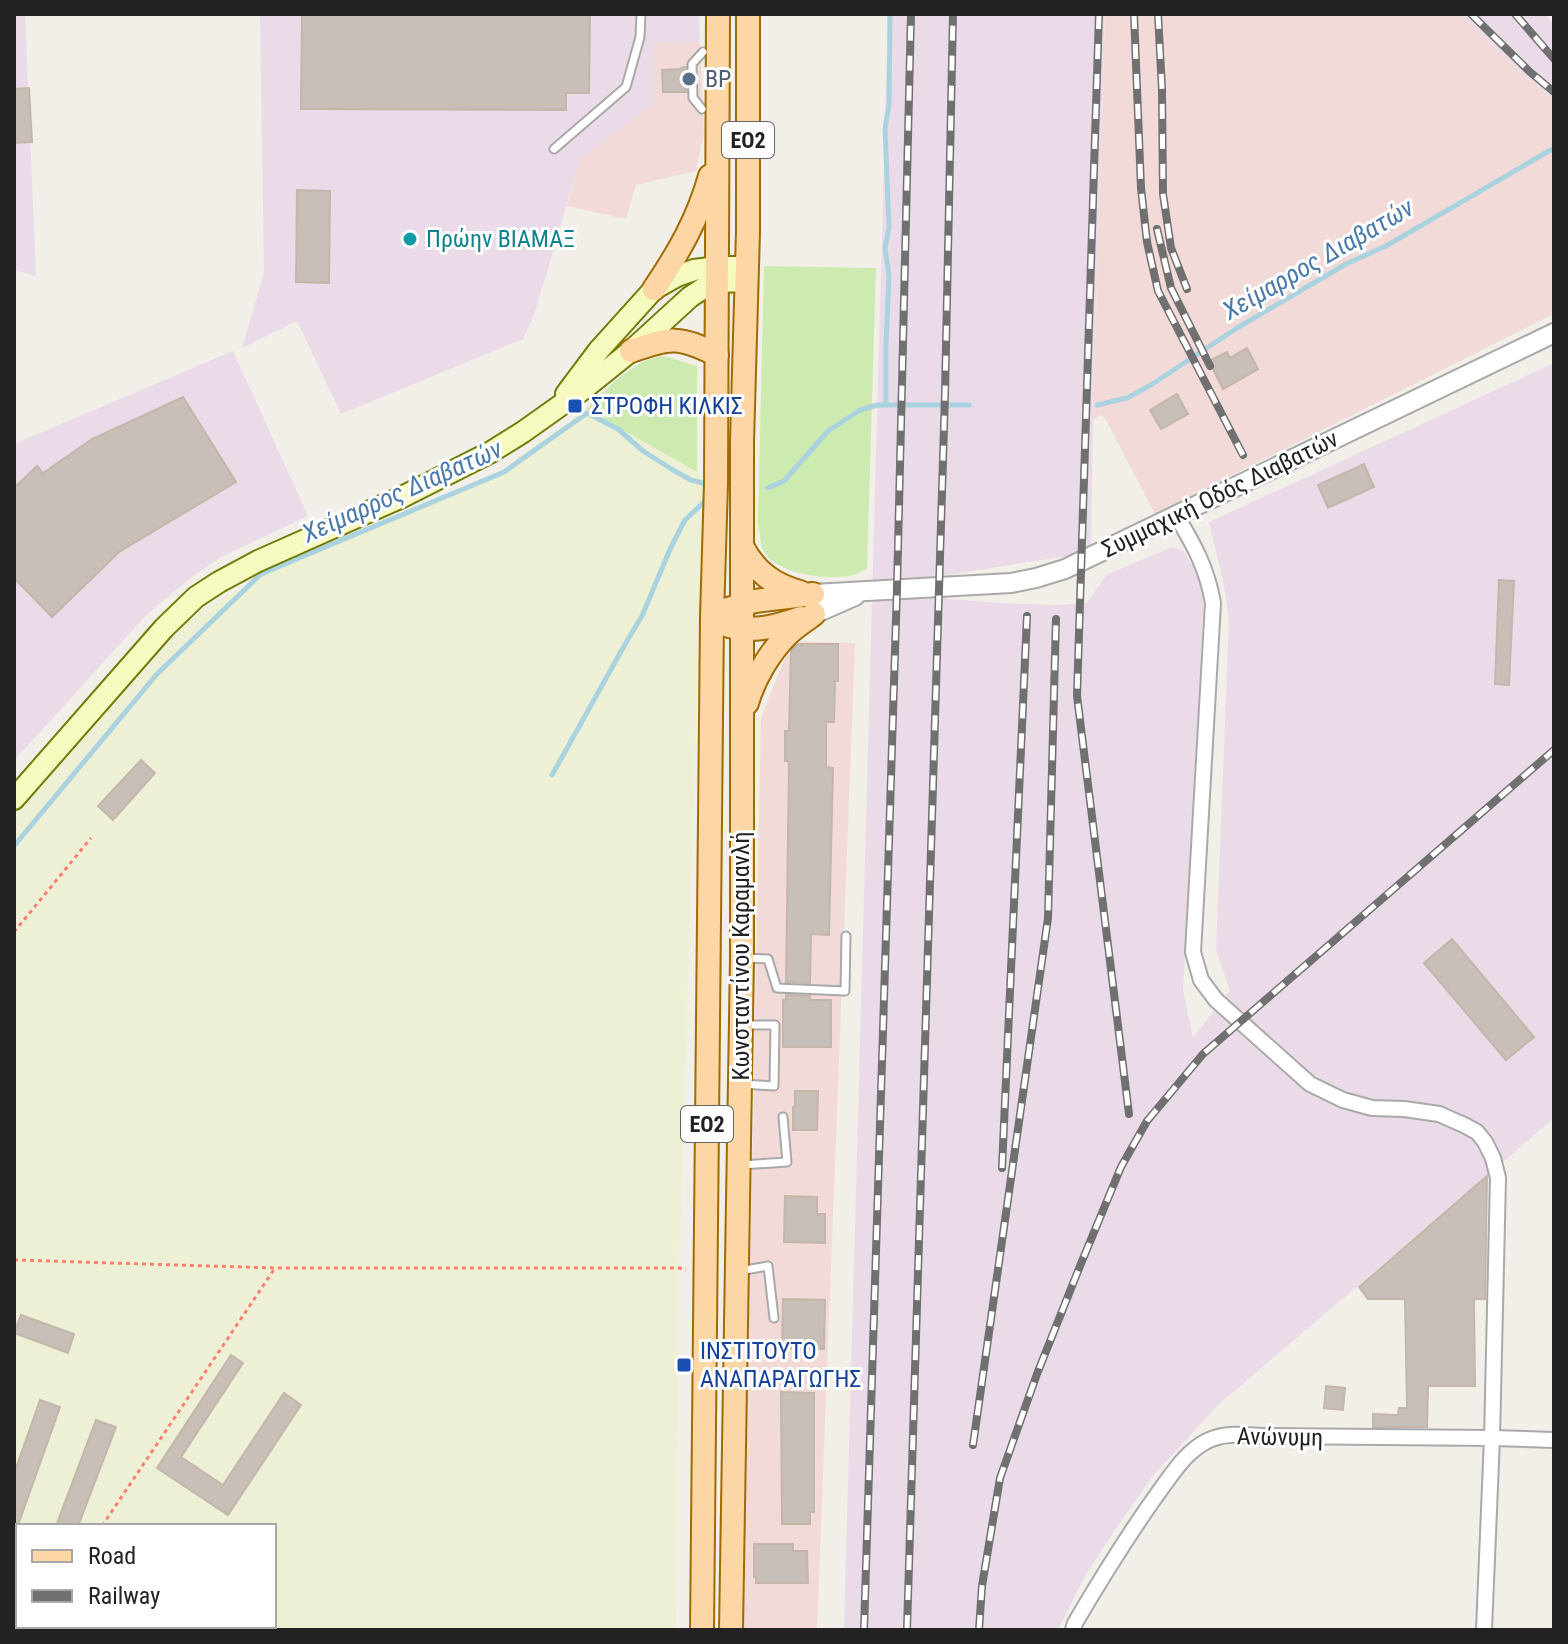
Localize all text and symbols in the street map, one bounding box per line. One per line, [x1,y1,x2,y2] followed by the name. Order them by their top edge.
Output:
[705,65,731,93] place label: BP
[680,70,698,88] marker: BP
[722,122,774,158] road number: ΕΟ2
[1216,192,1420,326] water label: Χείμαρρος Διαβατών
[426,225,575,253] place label: Πρώην ΒΙΑΜΑΞ
[401,230,419,248] marker: Πρώην ΒΙΑΜΑΞ
[591,392,743,420] place label: ΣΤΡΟΦΗ ΚΙΛΚΙΣ
[566,397,584,415] marker: ΣΤΡΟΦΗ ΚΙΛΚΙΣ
[1097,425,1343,563] street label: Συμμαχική Οδός Διαβατών
[297,433,508,549] water label: Χείμαρρος Διαβατών
[727,831,755,1081] street label: Κωνσταντίνου Καραμανλή
[681,1106,733,1142] road number: ΕΟ2
[700,1337,861,1393] place label: ΙΝΣΤΙΤΟΥΤΟ ΑΝΑΠΑΡΑΓΩΓΗΣ
[675,1356,693,1374] marker: ΙΝΣΤΙΤΟΥΤΟ ΑΝΑΠΑΡΑΓΩΓΗΣ
[1237,1422,1323,1452] street label: Ανώνυμη
[16,1524,276,1628] legend
[88,1542,136,1570] text: Road
[88,1582,160,1610] text: Railway

